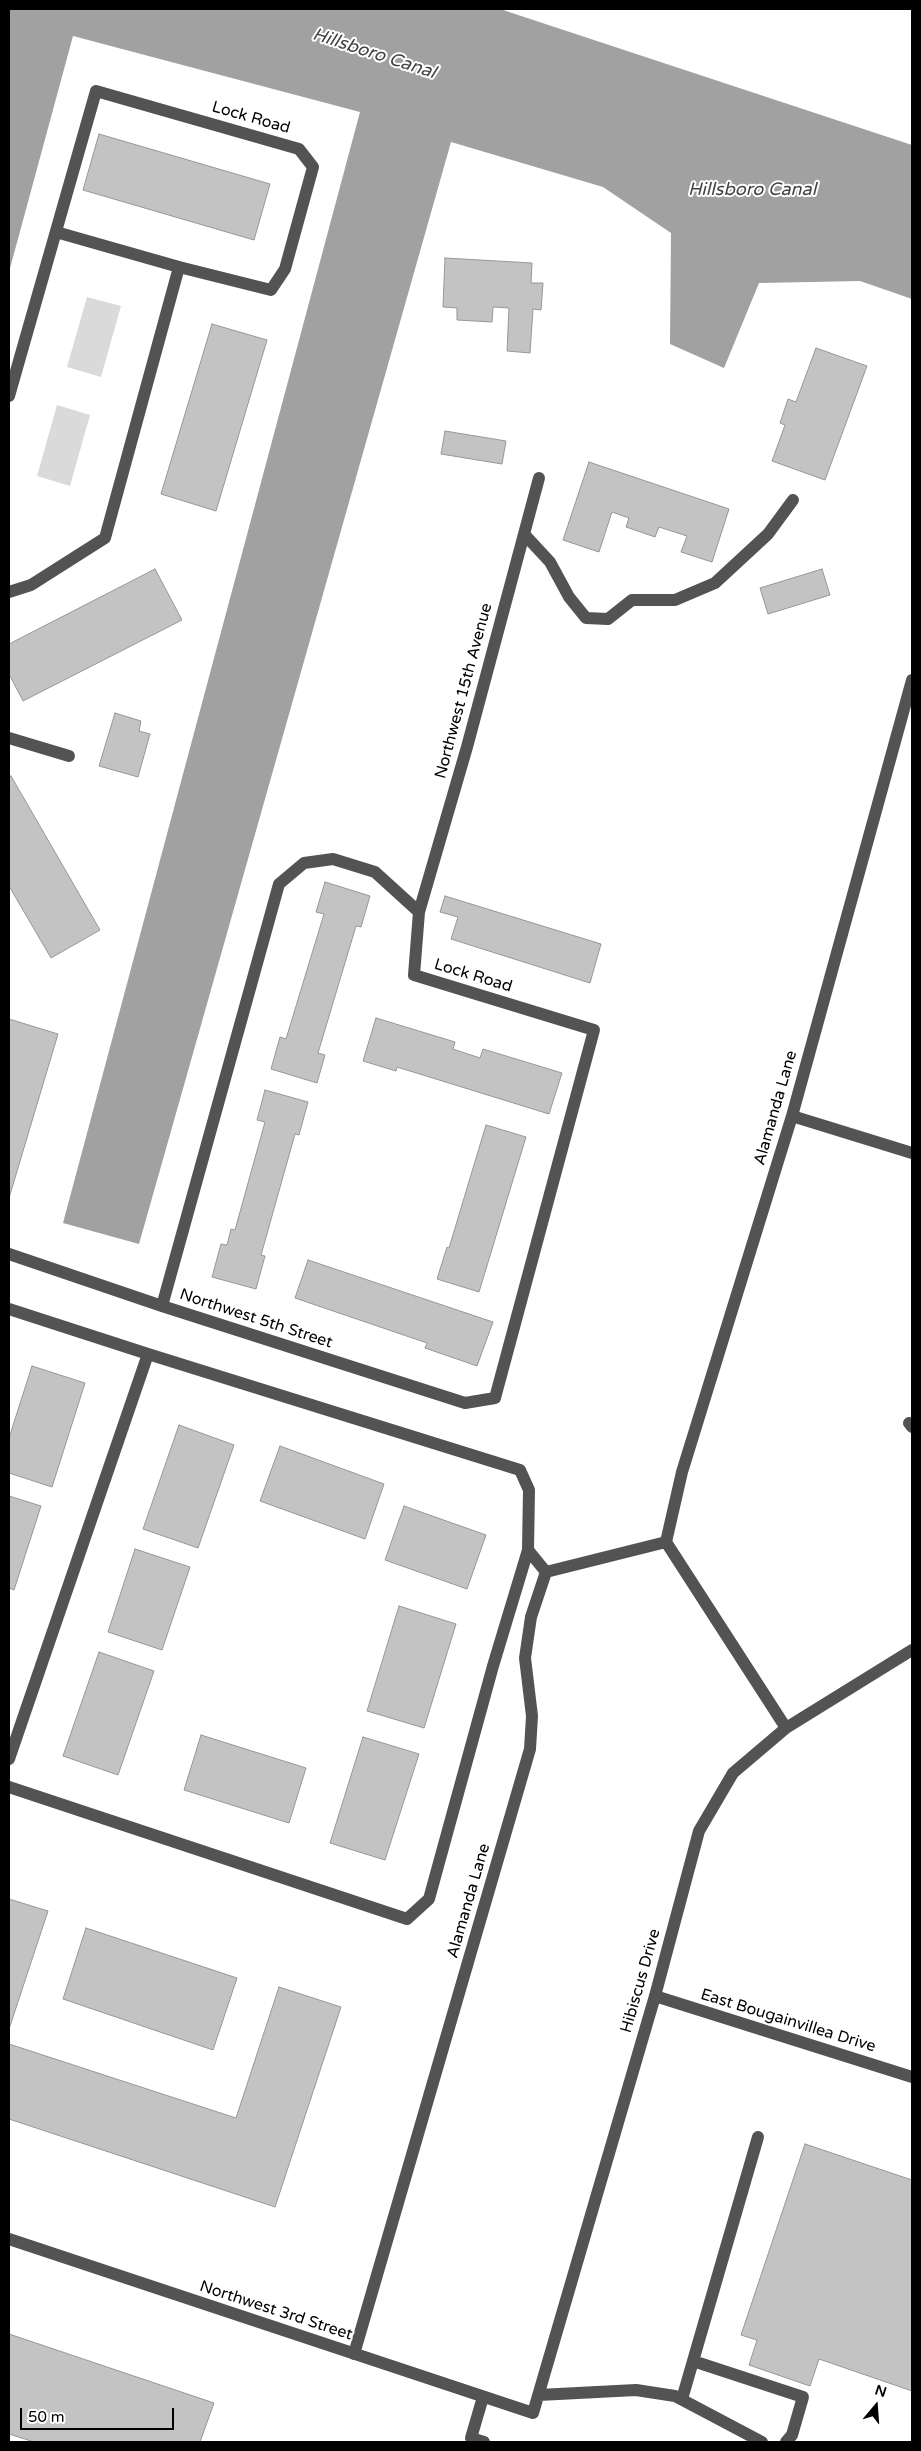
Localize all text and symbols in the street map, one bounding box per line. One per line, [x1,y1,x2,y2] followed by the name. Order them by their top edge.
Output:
[310,24,438,84] water label: Hillsboro Canal
[210,98,292,138] street label: Lock Road
[688,179,816,201] water label: Hillsboro Canal
[431,601,497,781] street label: Northwest 15th Avenue
[432,955,514,997] street label: Lock Road
[750,1048,802,1168] street label: Alamanda Lane
[177,1285,335,1353] street label: Northwest 5th Street
[443,1841,495,1961] street label: Alamanda Lane
[617,1927,665,2035] street label: Hibiscus Drive
[698,1985,878,2057] street label: East Bougainvillea Drive
[197,2277,355,2345] street label: Northwest 3rd Street
[851,2381,901,2431] north arrow
[873,2381,889,2401] text: N
[22,2398,176,2430] scale bar
[28,2408,65,2426] text: 50 m

